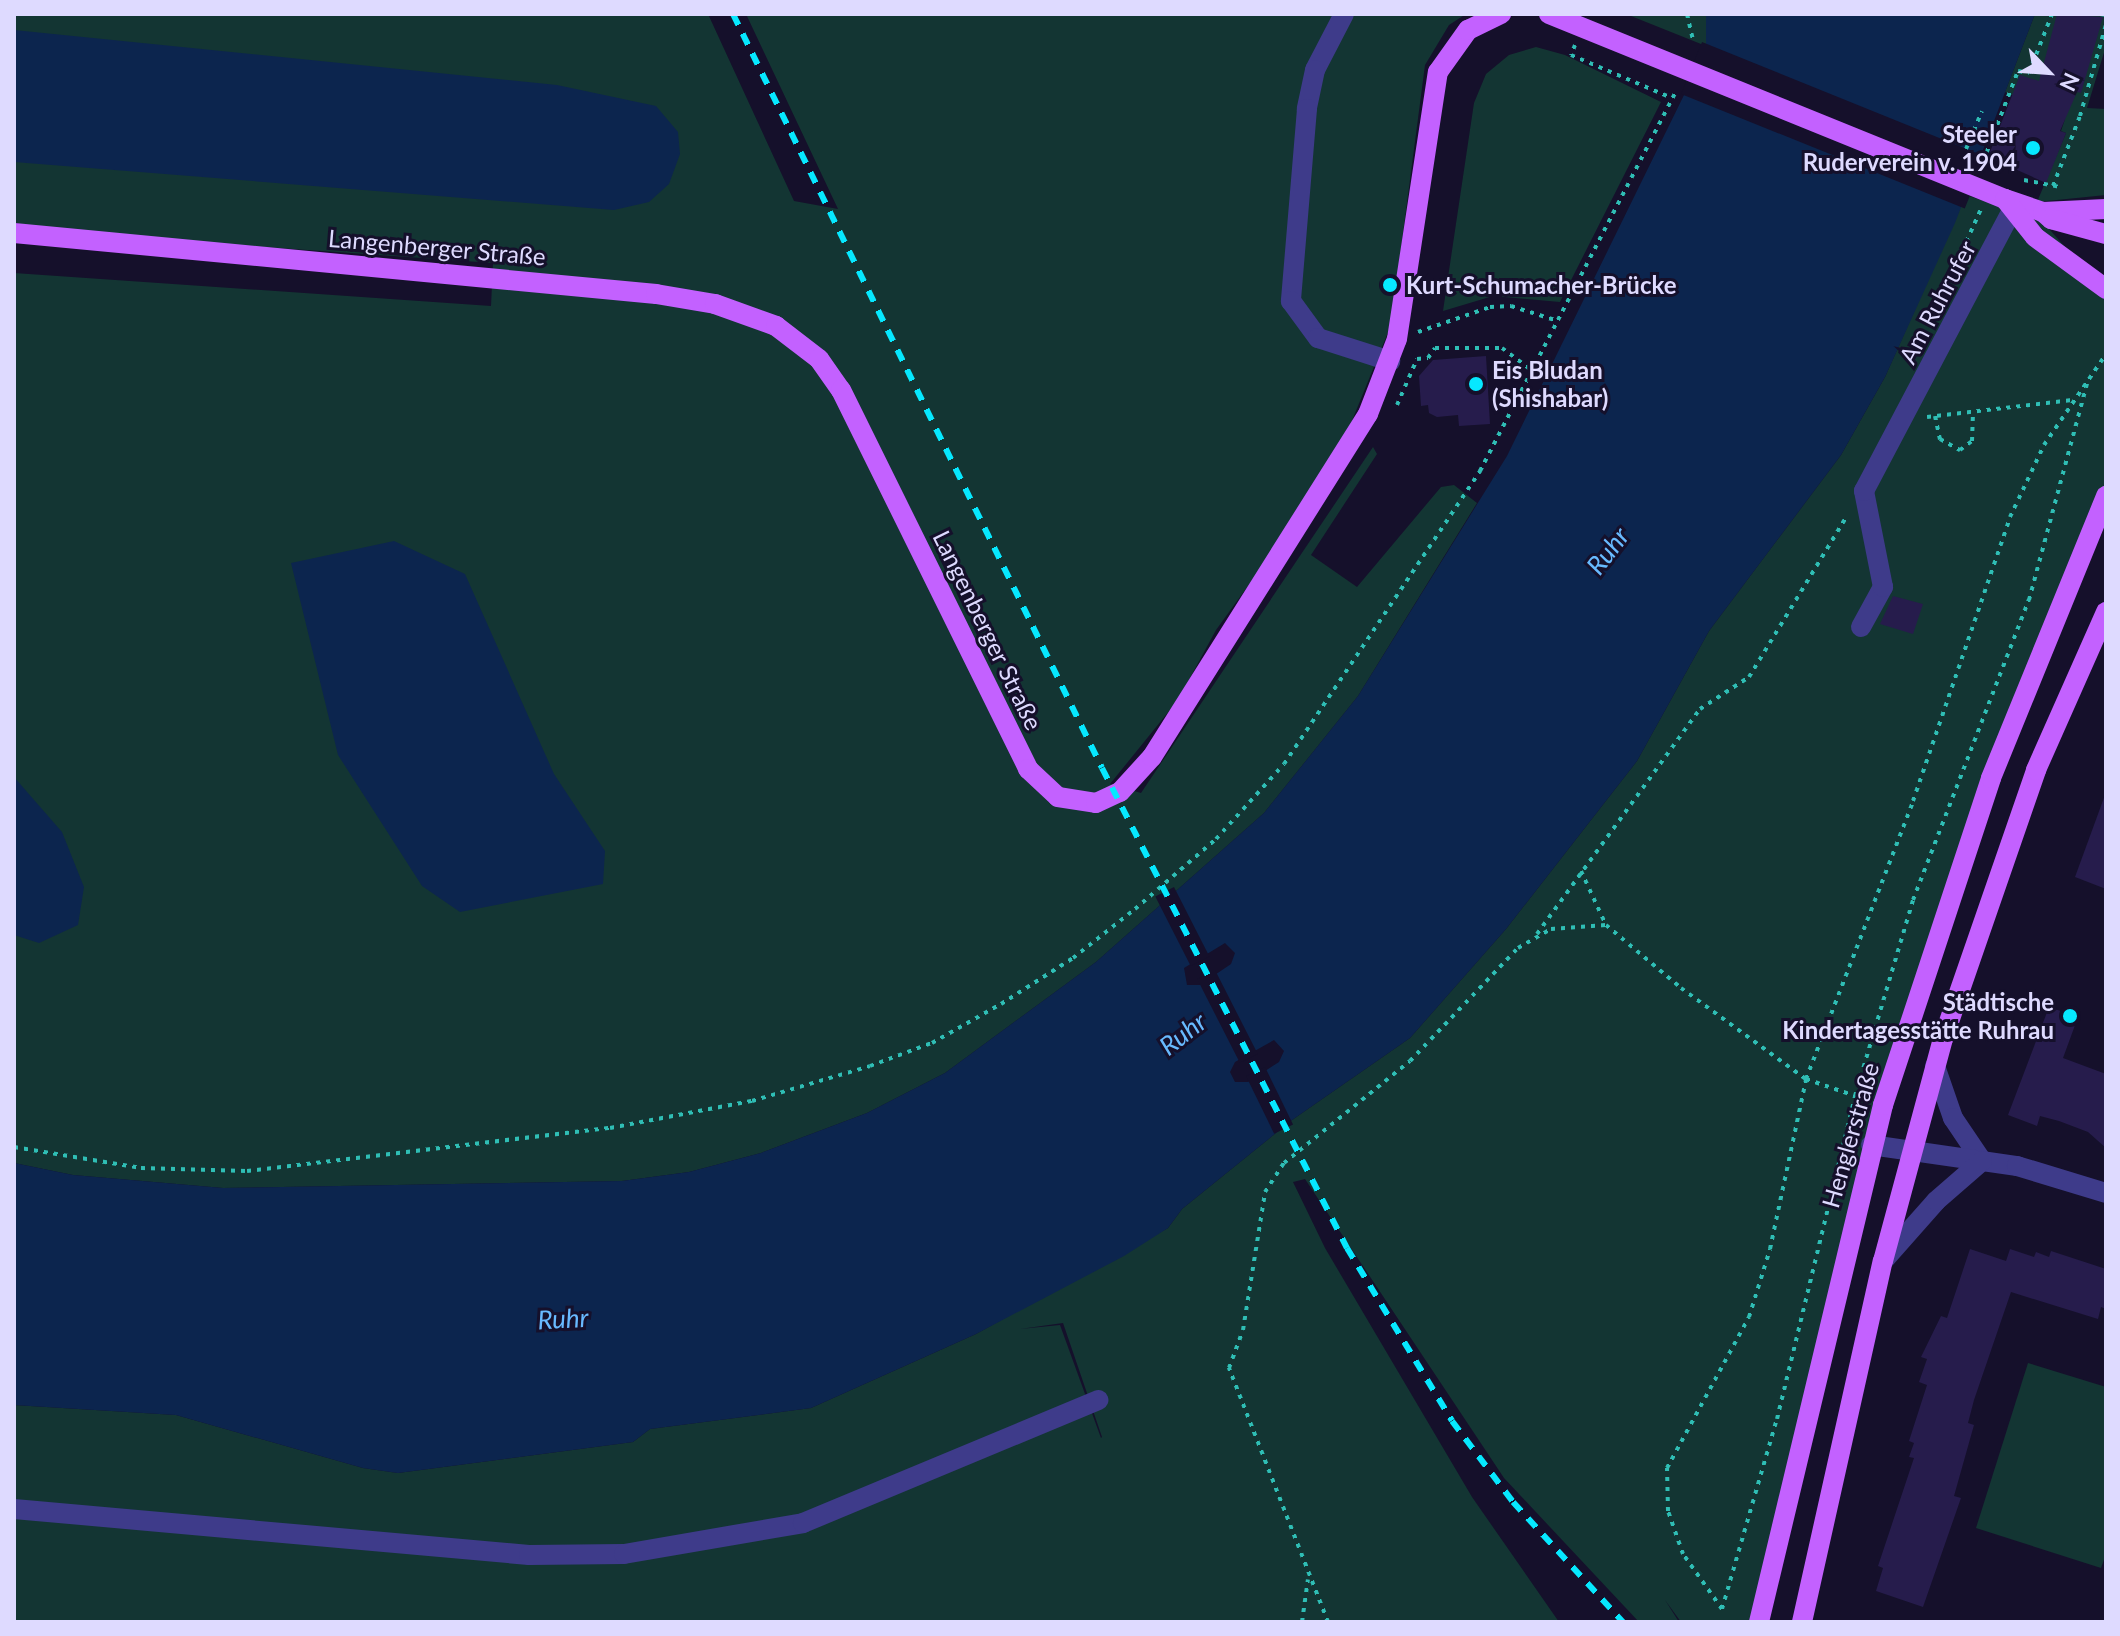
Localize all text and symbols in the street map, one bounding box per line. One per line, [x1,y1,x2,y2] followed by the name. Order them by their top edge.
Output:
[2008,32,2088,112] north arrow
[2054,69,2086,96] text: N
[1802,120,2017,176] place label: Steeler Ruderverein v. 1904
[2024,139,2042,157] marker: Steeler Ruderverein v. 1904
[327,223,547,271] street label: Langenberger Straße
[1893,236,1981,368] street label: Am Ruhrufer
[1406,271,1676,299] place label: Kurt-Schumacher-Brücke
[1381,276,1399,294] marker: Kurt-Schumacher-Brücke
[1492,356,1608,412] place label: Eis Bludan (Shishabar)
[1467,375,1485,393] marker: Eis Bludan (Shishabar)
[1580,521,1636,581] water label: Ruhr
[927,525,1049,735] street label: Langenberger Straße
[1782,988,2054,1044] place label: Städtische Kindertagesstätte Ruhrau
[1153,1006,1213,1062] water label: Ruhr
[2061,1007,2079,1025] marker: Städtische Kindertagesstätte Ruhrau
[1816,1059,1884,1211] street label: Henglerstraße
[537,1302,589,1336] water label: Ruhr

